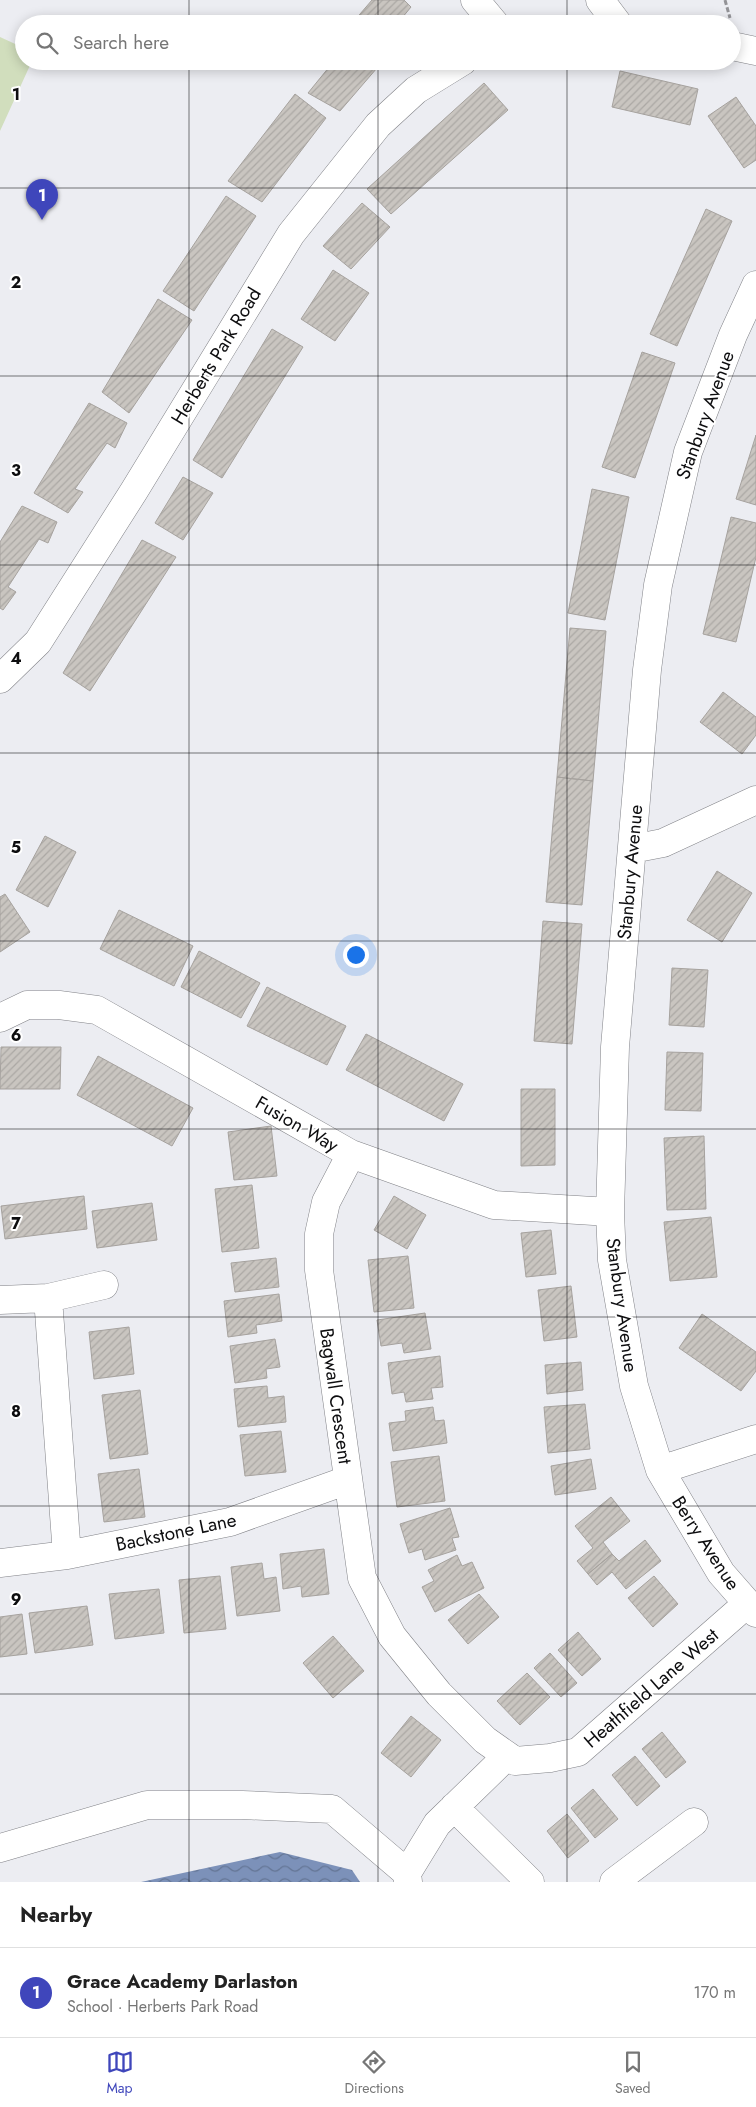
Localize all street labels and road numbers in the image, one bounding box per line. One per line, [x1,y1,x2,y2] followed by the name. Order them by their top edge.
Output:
[164,282,268,430] street label: Herberts Park Road
[669,347,741,483] street label: Stanbury Avenue
[611,803,649,941] street label: Stanbury Avenue
[250,1089,344,1159] street label: Fusion Way
[599,1236,645,1374] street label: Stanbury Avenue
[313,1326,359,1466] street label: Bagwall Crescent
[665,1491,747,1595] street label: Berry Avenue
[113,1506,239,1558] street label: Backstone Lane
[578,1622,725,1754] street label: Heathfield Lane West

